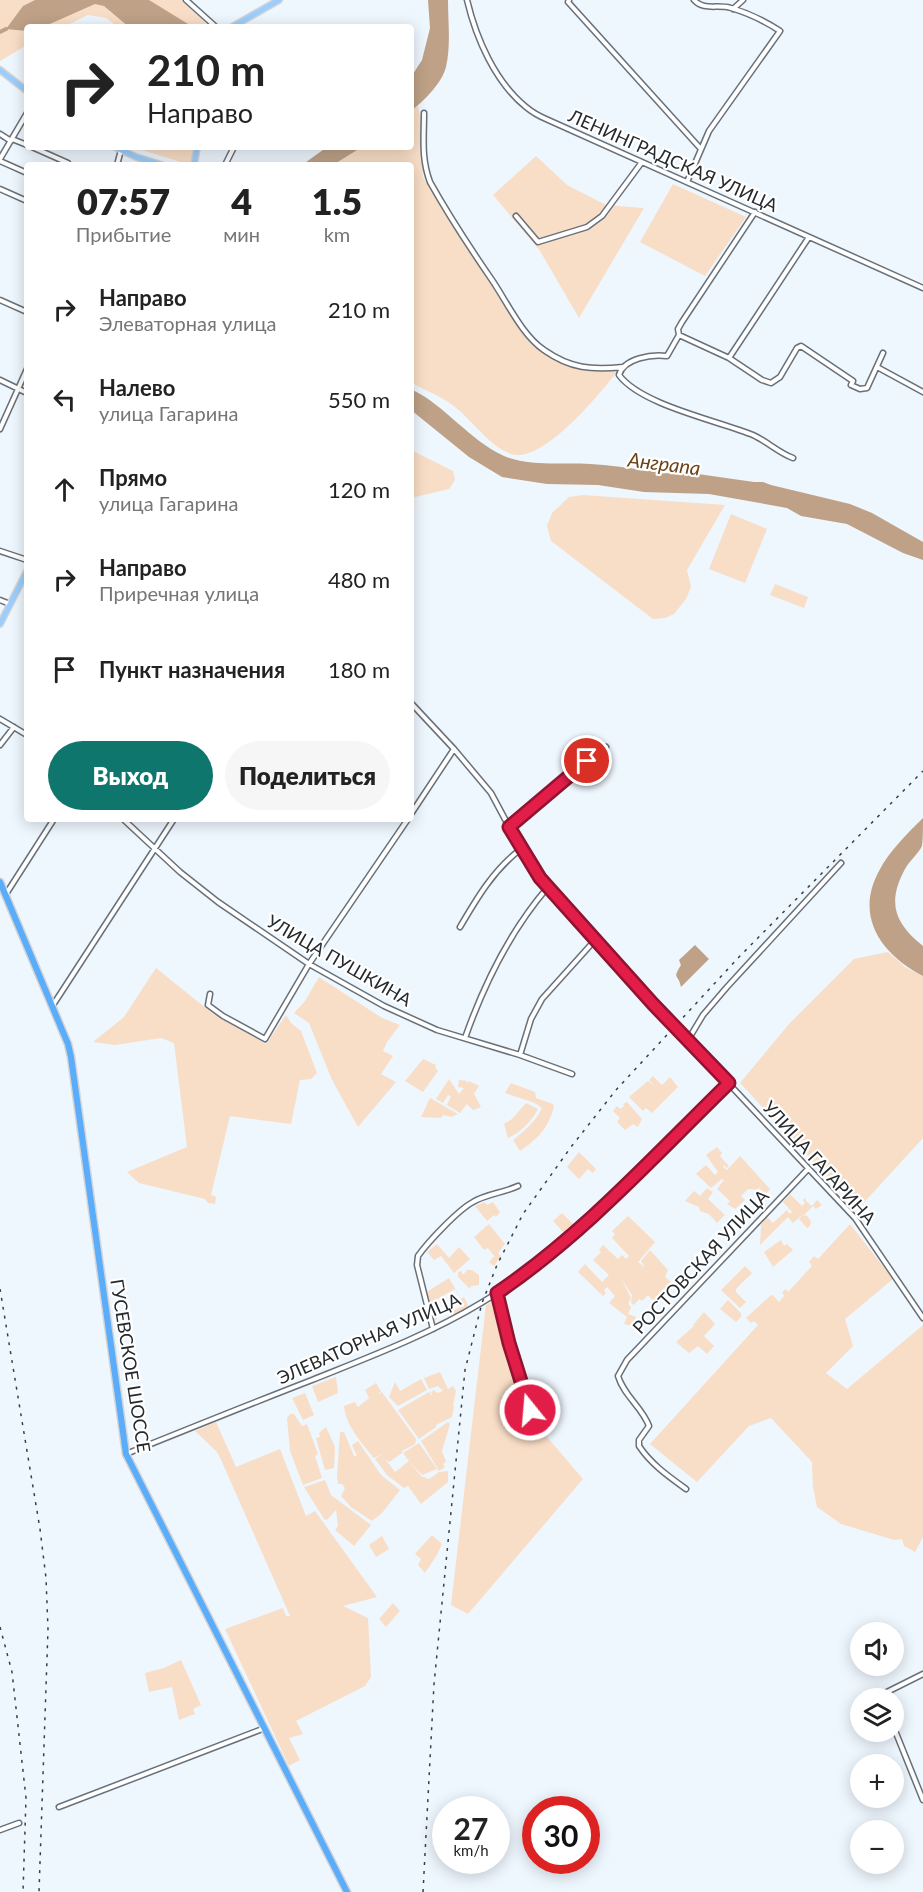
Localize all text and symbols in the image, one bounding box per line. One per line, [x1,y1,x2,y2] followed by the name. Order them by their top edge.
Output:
[147,45,265,95] text: 210 m
[48,48,126,126] icon: right
[147,96,253,129] text: Направо
[565,104,782,217] street label: ЛЕНИНГРАДСКАЯ УЛИЦА
[77,179,170,223] text: 07:57
[231,179,252,223] text: 4
[312,179,362,223] text: 1.5
[76,222,171,246] text: Прибытие
[223,222,260,246] text: мин
[324,222,350,246] text: km
[99,284,187,311] text: Направо
[48,293,81,326] icon: right
[328,296,390,323] text: 210 m
[99,311,277,335] text: Элеваторная улица
[99,374,175,401] text: Налево
[48,383,81,416] icon: left
[328,386,390,413] text: 550 m
[99,401,238,425] text: улица Гагарина
[625,447,702,479] water label: Анграпа
[99,464,167,491] text: Прямо
[48,473,81,506] icon: ahead
[328,476,390,503] text: 120 m
[99,491,238,515] text: улица Гагарина
[99,554,187,581] text: Направо
[48,563,81,596] icon: right
[328,566,390,593] text: 480 m
[99,581,259,605] text: Приречная улица
[48,653,81,686] icon: arrive
[99,656,285,683] text: Пункт назначения
[328,656,390,683] text: 180 m
[561,735,612,786] pin
[48,741,213,810] button: Выход
[225,741,390,810] button: Поделиться
[570,744,603,777] icon: arrive
[263,910,416,1011] street label: УЛИЦА ПУШКИНА
[758,1096,882,1229] street label: УЛИЦА ГАГАРИНА
[628,1184,773,1338] street label: РОСТОВСКАЯ УЛИЦА
[106,1277,156,1454] street label: ГУСЕВСКОЕ ШОССЕ
[273,1287,465,1389] street label: ЭЛЕВАТОРНАЯ УЛИЦА
[498,1378,562,1442] position arrow
[850,1622,904,1874] map controls
[850,1622,904,1676] button: sound
[850,1688,904,1742] button: layers
[850,1754,904,1808] button: +
[522,1796,600,1874] speed limit sign: 30
[454,1810,488,1846] text: 27
[850,1820,904,1874] button: −
[453,1841,489,1859] text: km/h

